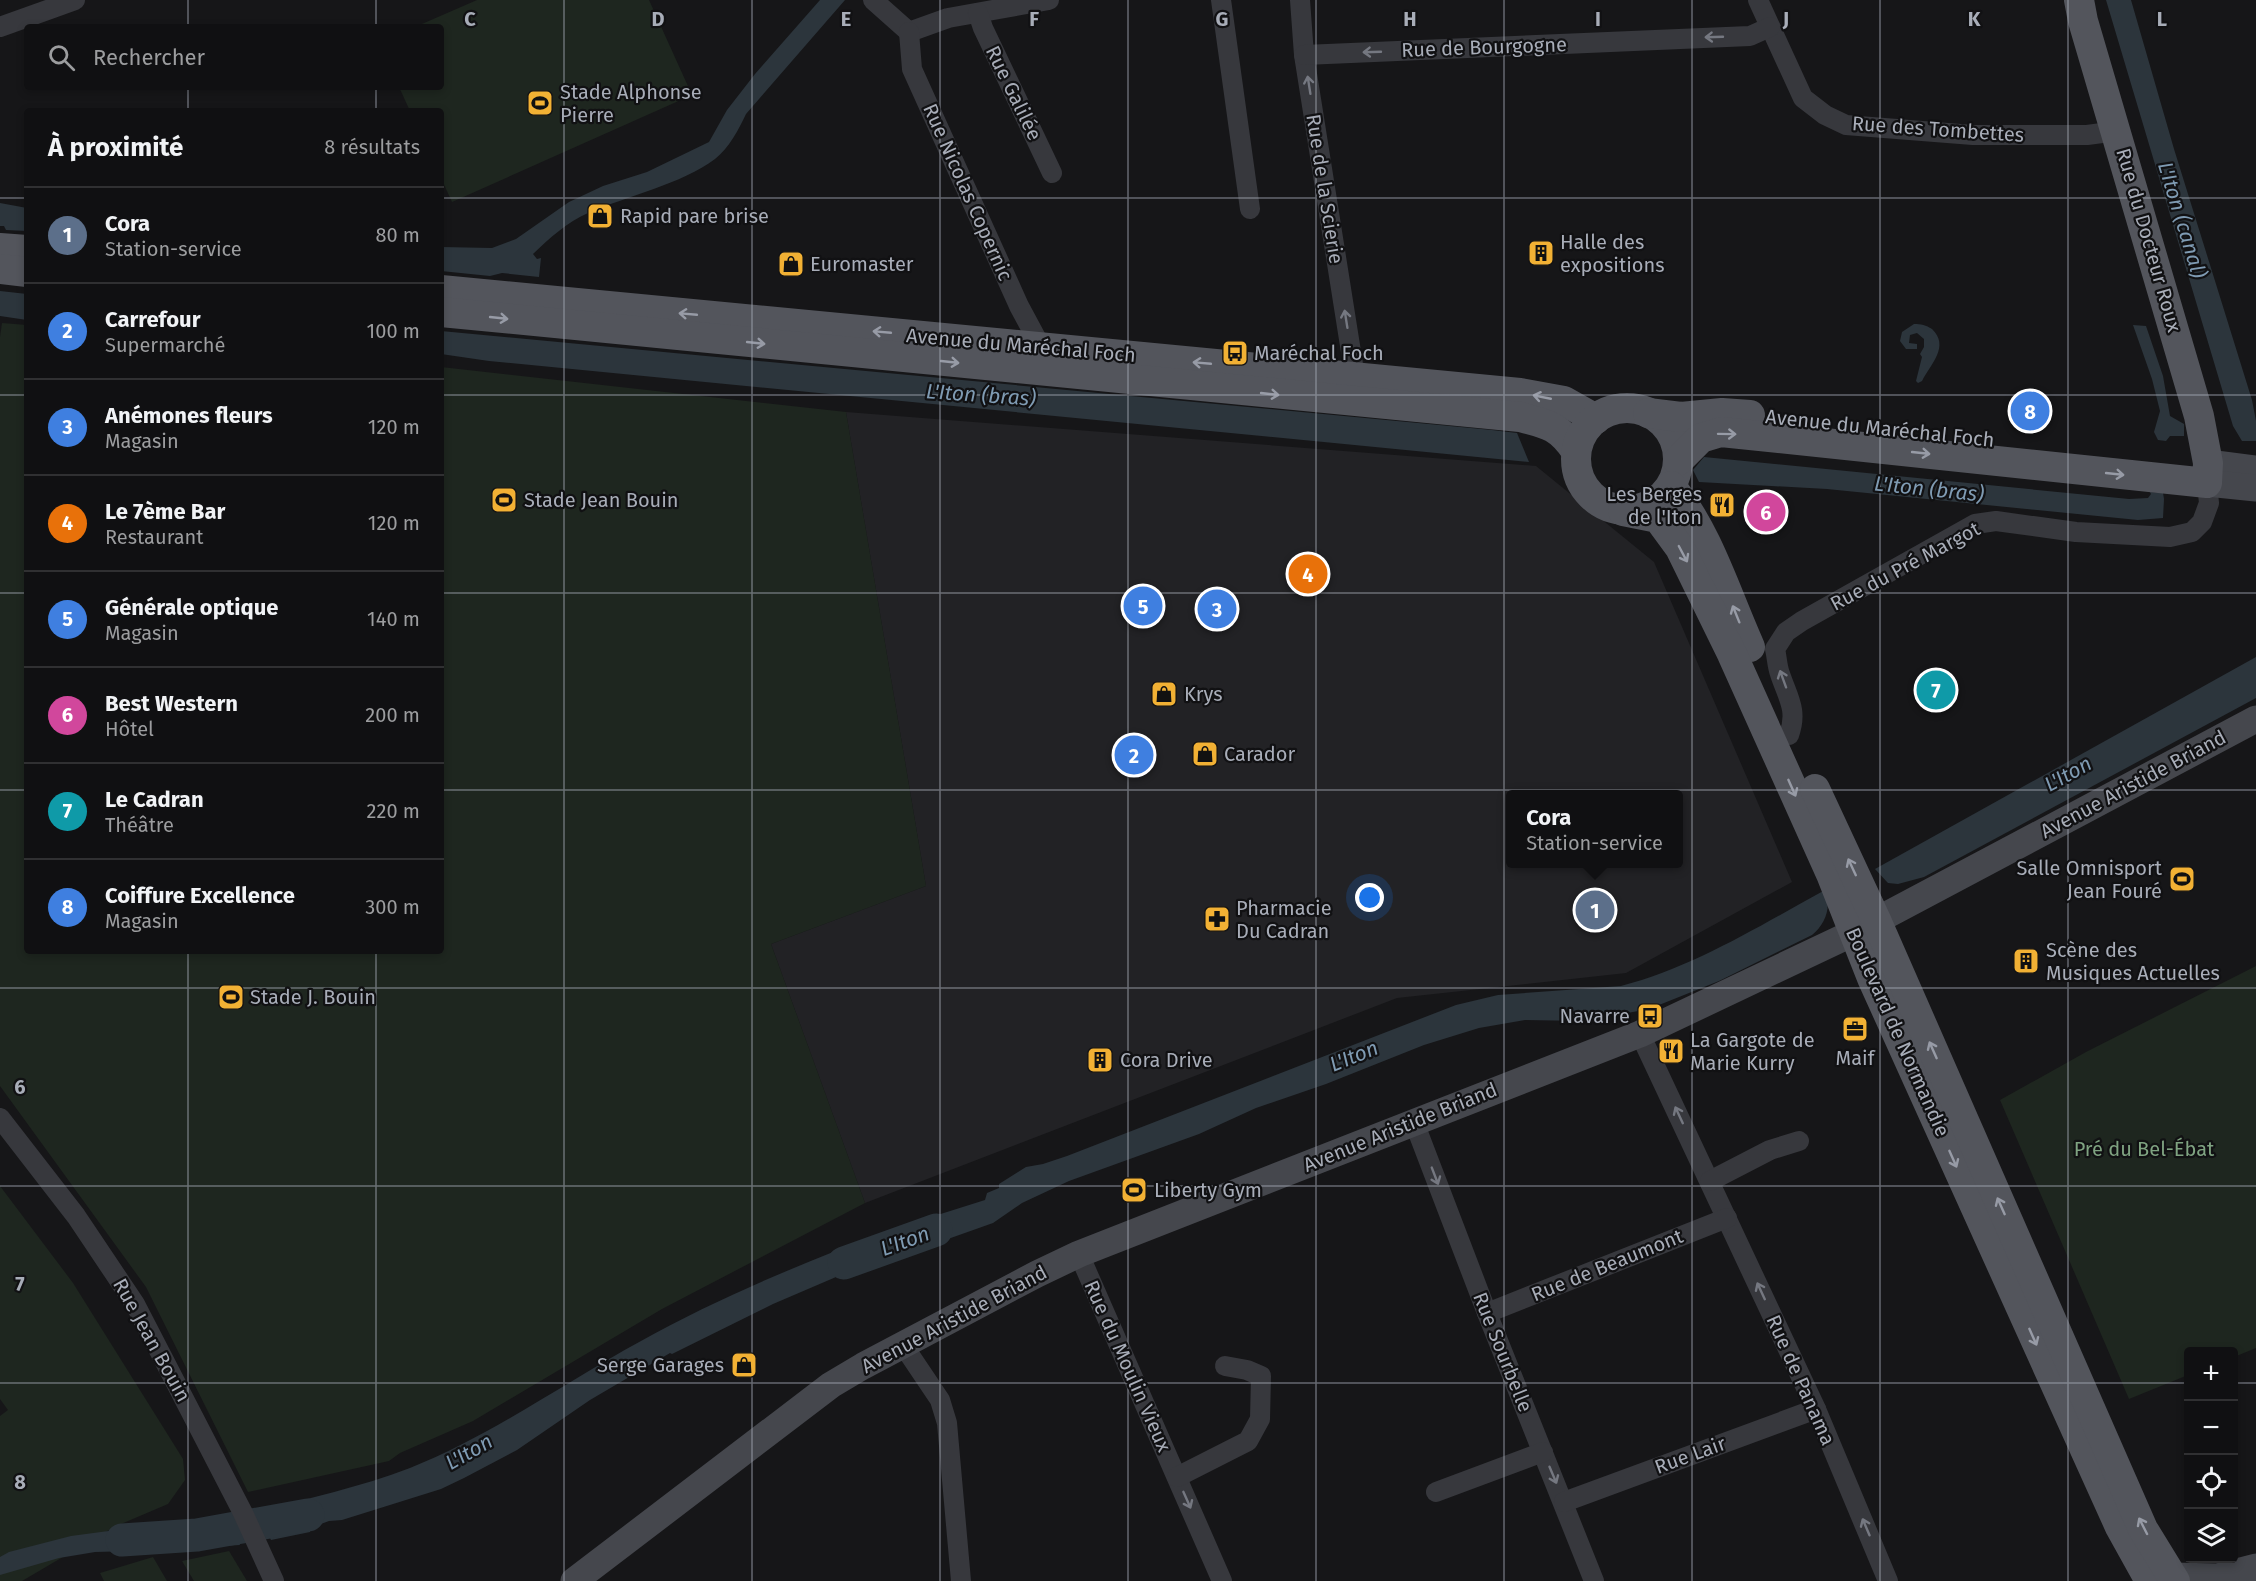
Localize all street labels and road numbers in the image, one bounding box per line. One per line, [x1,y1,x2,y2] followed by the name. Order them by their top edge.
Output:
[1401,32,1567,62] street label: Rue de Bourgogne
[981,42,1047,144] street label: Rue Galilée
[918,100,1018,284] street label: Rue Nicolas Copernic
[1851,111,2025,147] street label: Rue des Tombettes
[1301,112,1349,266] street label: Rue de la Scierie
[2111,145,2187,335] street label: Rue du Docteur Roux
[905,323,1137,367] street label: Avenue du Maréchal Foch
[1764,404,1996,452] street label: Avenue du Maréchal Foch
[1826,516,1985,616] street label: Rue du Pré Margot
[2036,725,2230,843] street label: Avenue Aristide Briand
[1841,924,1955,1140] street label: Boulevard de Normandie
[1300,1077,1500,1177] street label: Avenue Aristide Briand
[1528,1223,1687,1306] street label: Rue de Beaumont
[857,1260,1051,1378] street label: Avenue Aristide Briand
[108,1274,196,1406] street label: Rue Jean Bouin
[1079,1277,1177,1456] street label: Rue du Moulin Vieux
[1468,1289,1538,1415] street label: Rue Sourbelle
[1762,1311,1840,1449] street label: Rue de Panama
[1651,1431,1729,1479] street label: Rue Lair

